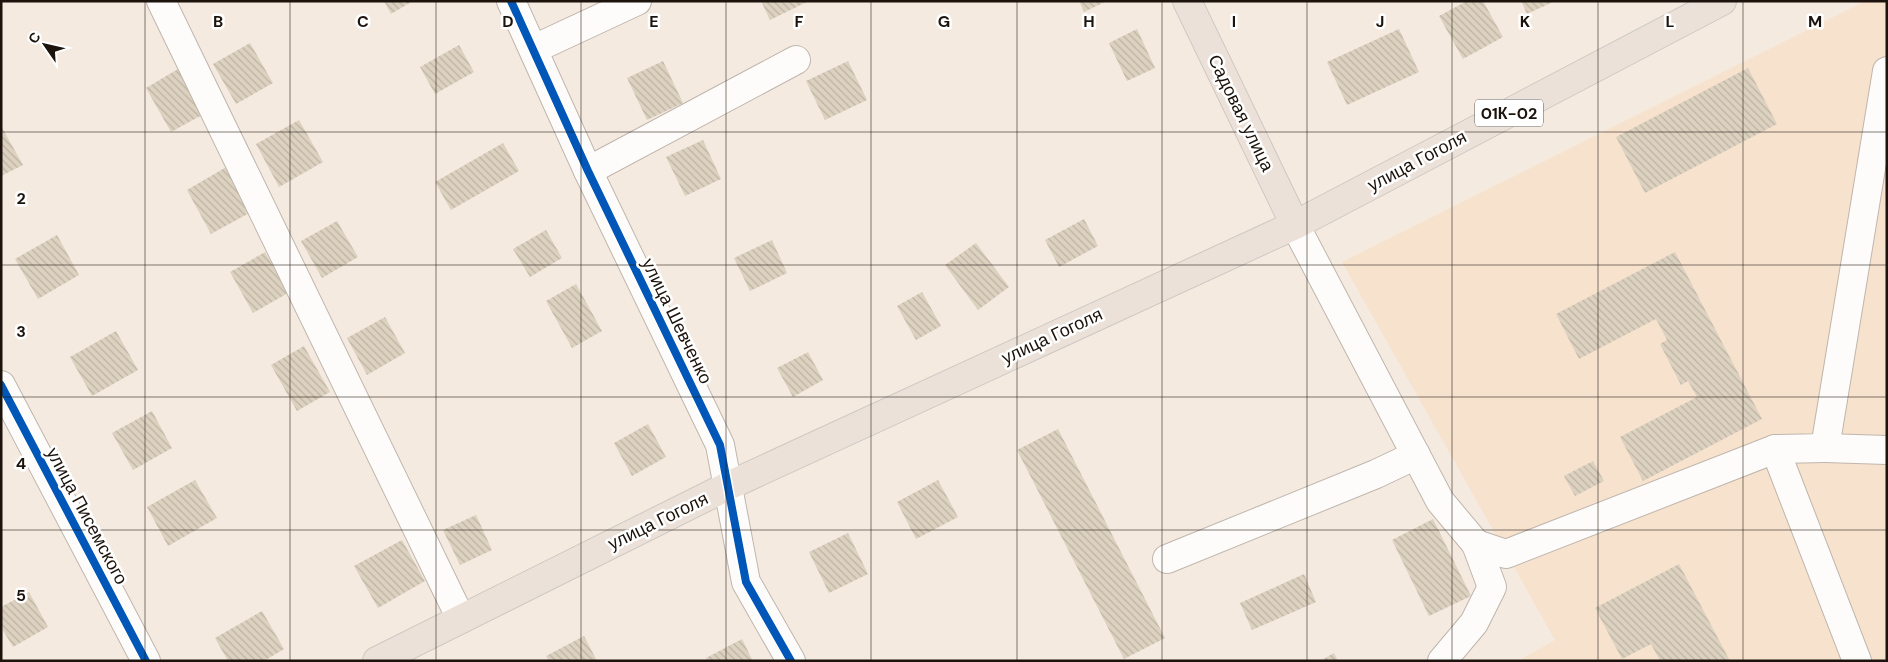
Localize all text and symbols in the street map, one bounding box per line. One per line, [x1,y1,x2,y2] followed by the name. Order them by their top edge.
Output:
[213,11,223,32] text: B
[357,11,369,32] text: C
[502,11,514,32] text: D
[649,11,659,32] text: E
[795,11,804,32] text: F
[938,11,950,32] text: G
[1083,11,1095,32] text: H
[1232,11,1236,32] text: I
[1376,11,1384,32] text: J
[1520,11,1531,32] text: K
[1666,11,1675,32] text: L
[1808,11,1822,32] text: M
[20,20,70,70] north arrow
[24,29,45,47] text: С
[1202,51,1280,176] street label: Садовая улица
[1475,100,1543,126] road number: 01К-02
[1363,125,1471,197] street label: улица Гоголя
[16,188,26,209] text: 2
[636,254,718,388] street label: улица Шевченко
[998,302,1106,370] street label: улица Гоголя
[16,321,26,342] text: 3
[41,443,133,589] street label: улица Писемского
[16,453,26,474] text: 4
[604,486,712,556] street label: улица Гоголя
[16,585,26,606] text: 5

